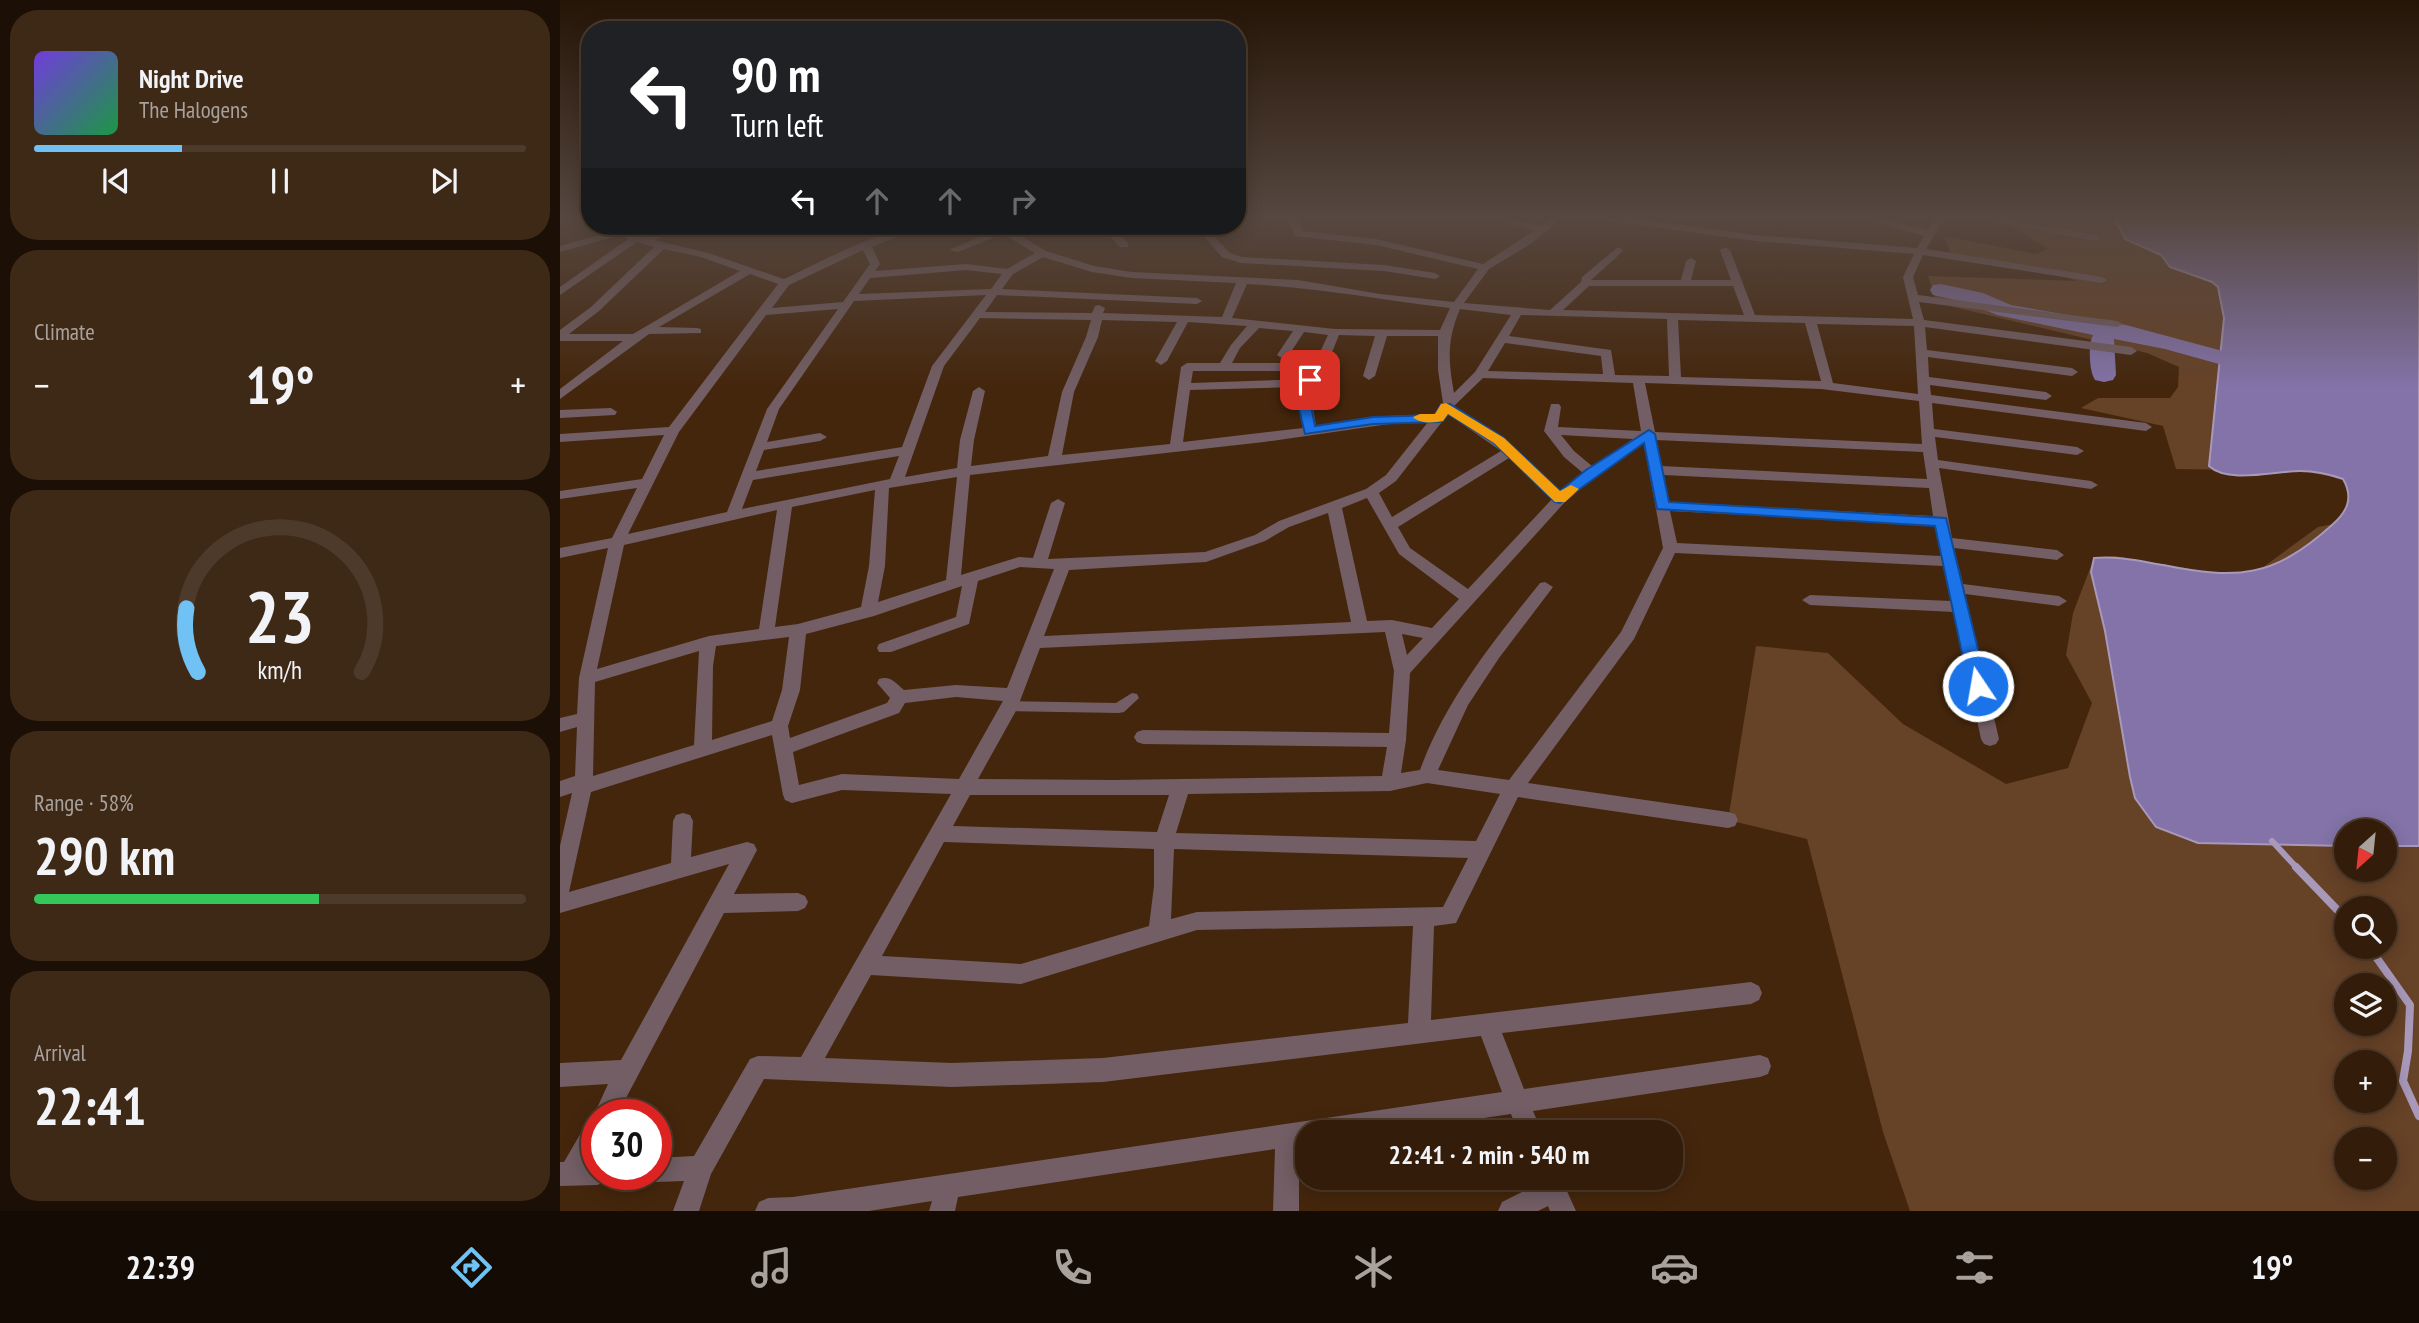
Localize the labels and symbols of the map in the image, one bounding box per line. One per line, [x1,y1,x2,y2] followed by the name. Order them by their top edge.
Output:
[1280,350,1340,410] pin
[1941,649,2015,723] position arrow
[2334,819,2398,882] north arrow
[581,1099,672,1190] speed limit sign: 30

